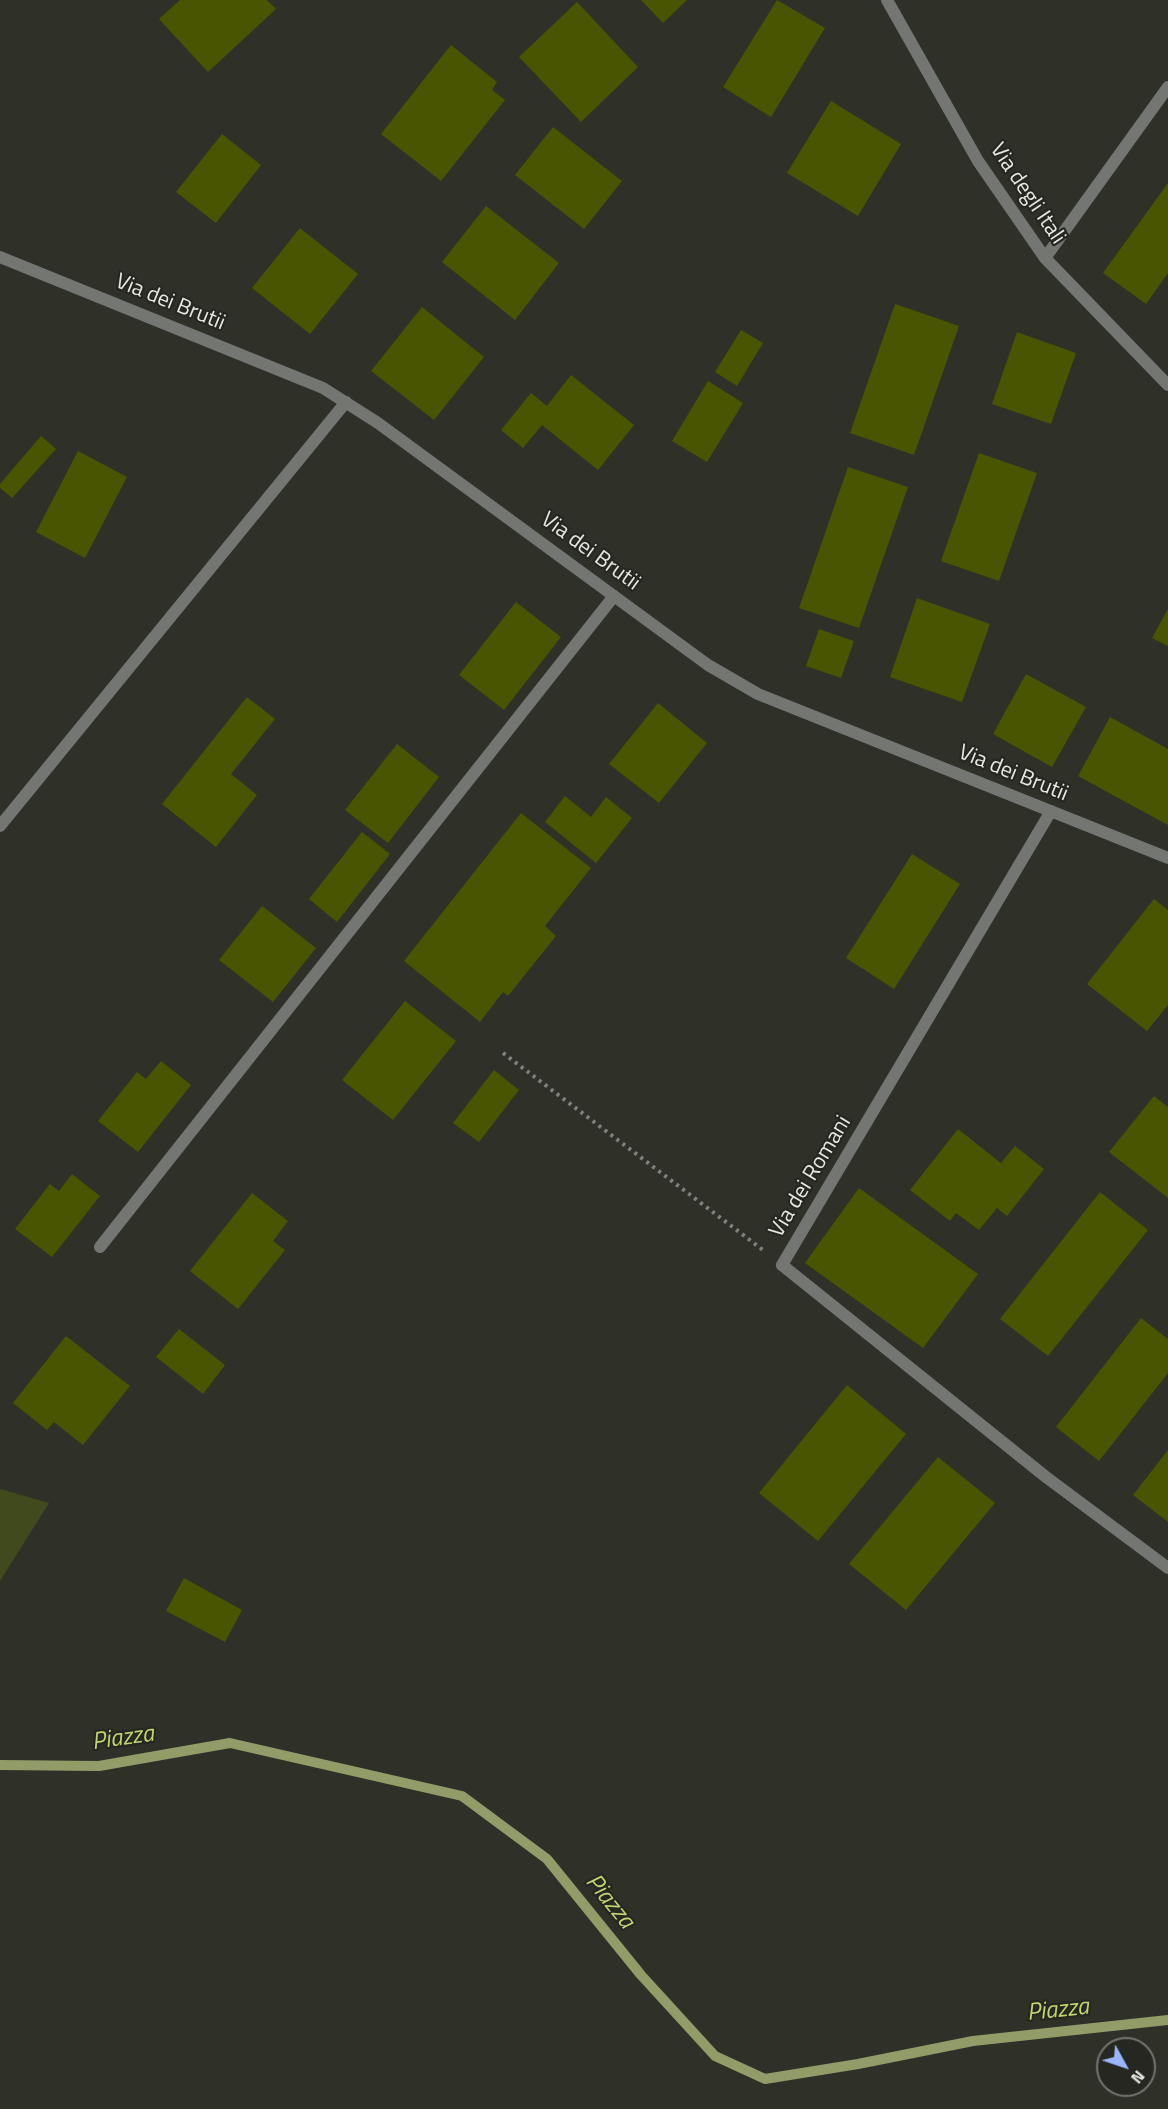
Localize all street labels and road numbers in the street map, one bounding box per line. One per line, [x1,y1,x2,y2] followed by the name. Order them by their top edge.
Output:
[984,138,1070,250] street label: Via degli Itali
[111,269,229,337] street label: Via dei Brutii
[535,507,645,597] street label: Via dei Brutii
[954,740,1072,808] street label: Via dei Brutii
[764,1112,858,1242] street label: Via dei Romani

